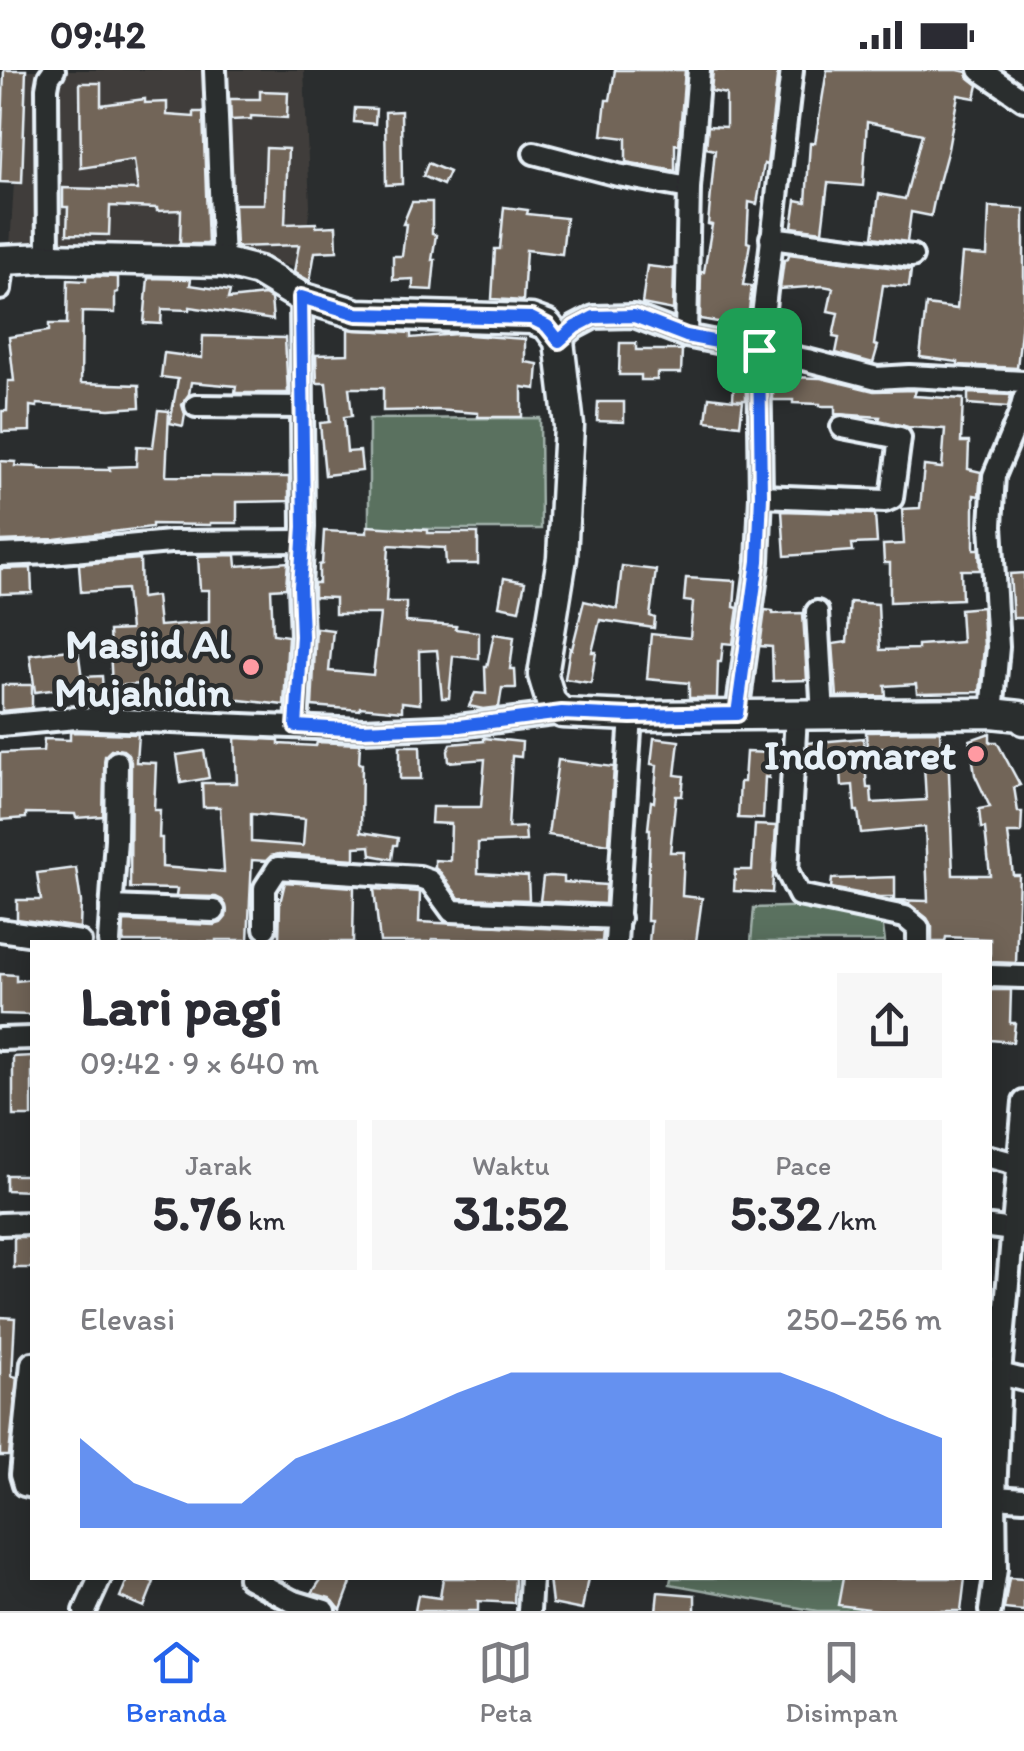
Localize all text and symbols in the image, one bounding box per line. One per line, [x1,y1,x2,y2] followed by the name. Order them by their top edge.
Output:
[50,12,145,58] text: 09:42
[717,308,802,393] pin
[732,323,787,378] icon: arrive
[54,618,231,717] place label: Masjid Al Mujahidin
[240,656,262,678] marker: Masjid Al Mujahidin
[764,729,956,780] place label: Indomaret
[965,743,987,765] marker: Indomaret
[80,973,283,1039] text: Lari pagi
[837,973,942,1078] button: share
[80,1044,319,1082] text: 09:42 · 9 × 640 m
[185,1148,252,1182] text: Jarak
[472,1148,550,1182] text: Waktu
[775,1148,831,1182] text: Pace
[152,1182,242,1243] text: 5.76
[453,1182,569,1243] text: 31:52
[730,1182,822,1243] text: 5:32
[242,1203,285,1237] text: km
[822,1203,877,1237] text: /km
[80,1300,175,1338] text: Elevasi
[786,1300,942,1338] text: 250–256 m
[126,1635,227,1729] tab: Beranda
[478,1635,533,1729] tab: Peta
[785,1635,898,1729] tab: Disimpan

